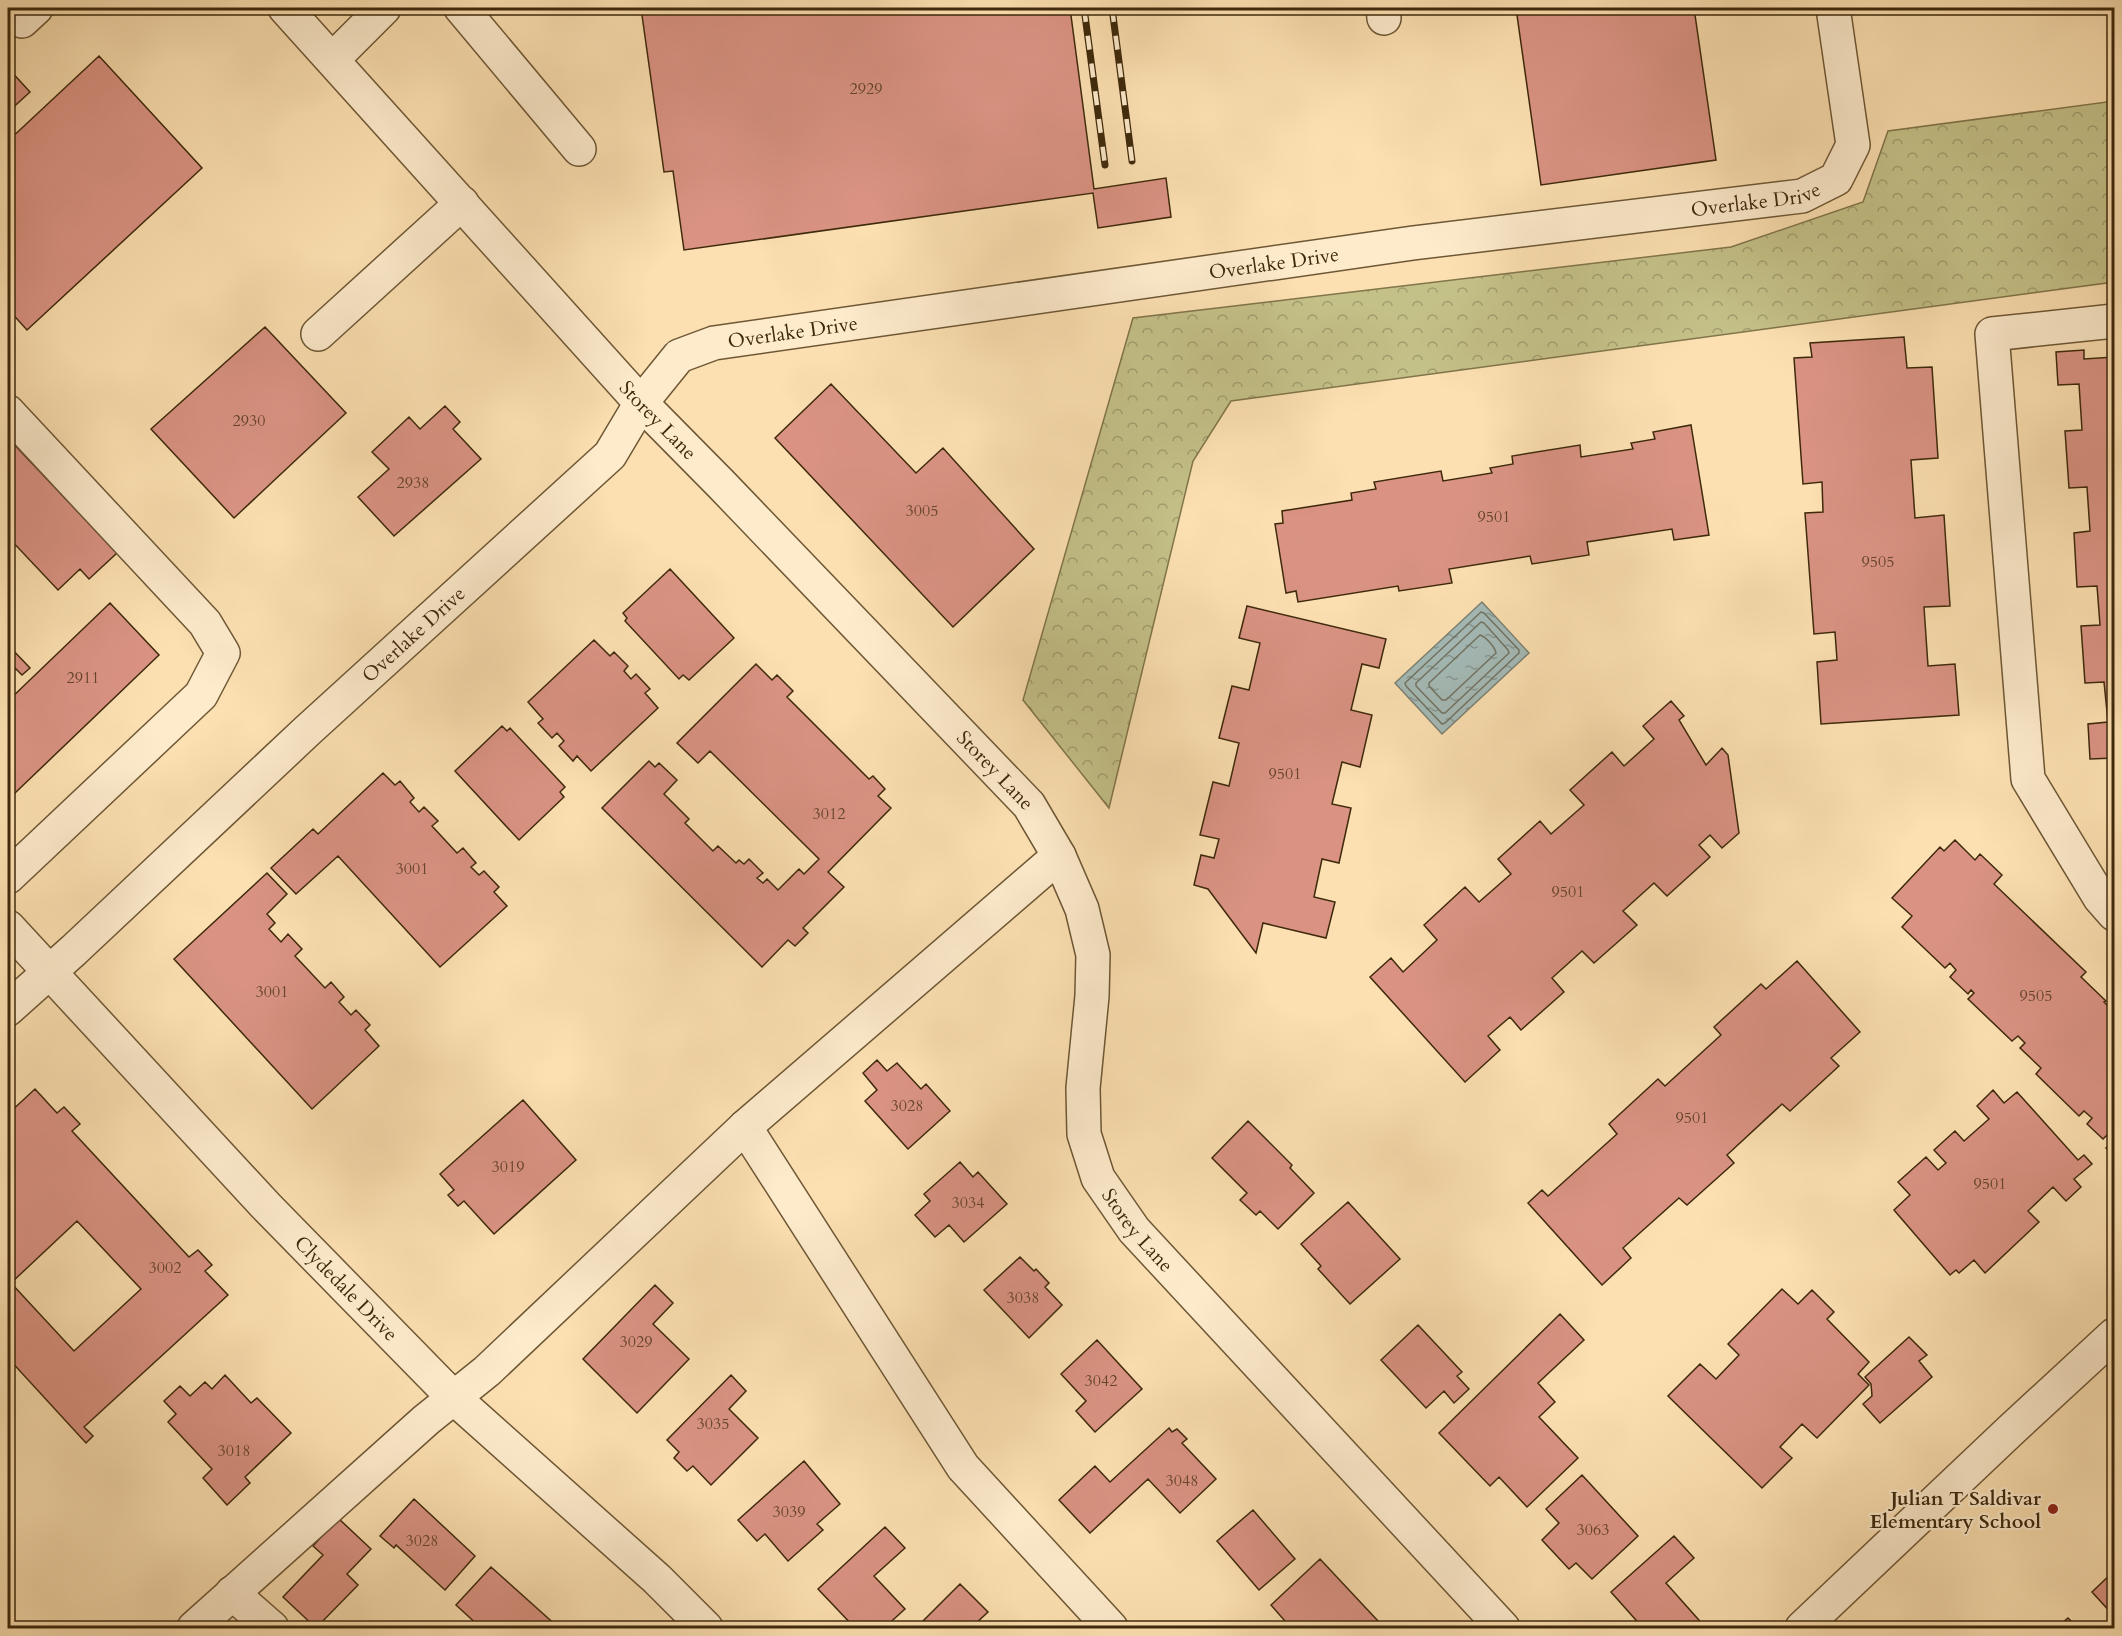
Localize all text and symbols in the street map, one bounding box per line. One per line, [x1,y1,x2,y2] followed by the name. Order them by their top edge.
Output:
[850,78,882,100] house number: 2929
[1689,175,1825,223] street label: Overlake Drive
[1207,240,1341,286] street label: Overlake Drive
[726,309,860,354] street label: Overlake Drive
[613,375,703,466] street label: Storey Lane
[233,410,265,432] house number: 2930
[397,472,429,494] house number: 2938
[906,500,938,522] house number: 3005
[1478,506,1510,528] house number: 9501
[1862,551,1894,573] house number: 9505
[356,580,471,688] street label: Overlake Drive
[67,667,99,689] house number: 2911
[951,724,1040,816] street label: Storey Lane
[1269,763,1301,785] house number: 9501
[813,803,845,825] house number: 3012
[396,858,428,880] house number: 3001
[1552,881,1584,903] house number: 9501
[256,981,288,1003] house number: 3001
[2020,985,2052,1007] house number: 9505
[891,1095,923,1117] house number: 3028
[1676,1107,1708,1129] house number: 9501
[492,1156,524,1178] house number: 3019
[1974,1173,2006,1195] house number: 9501
[1096,1183,1180,1278] street label: Storey Lane
[952,1192,984,1214] house number: 3034
[289,1229,404,1347] street label: Clydedale Drive
[149,1257,181,1279] house number: 3002
[1007,1287,1039,1309] house number: 3038
[620,1331,652,1353] house number: 3029
[1085,1370,1117,1392] house number: 3042
[697,1413,729,1435] house number: 3035
[218,1440,250,1462] house number: 3018
[1166,1470,1198,1492] house number: 3048
[1869,1485,2042,1535] place label: Julian T Saldivar Elementary School
[773,1501,805,1523] house number: 3039
[2046,1502,2060,1516] marker: Julian T Saldivar Elementary School
[1577,1519,1609,1541] house number: 3063
[406,1530,438,1552] house number: 3028

